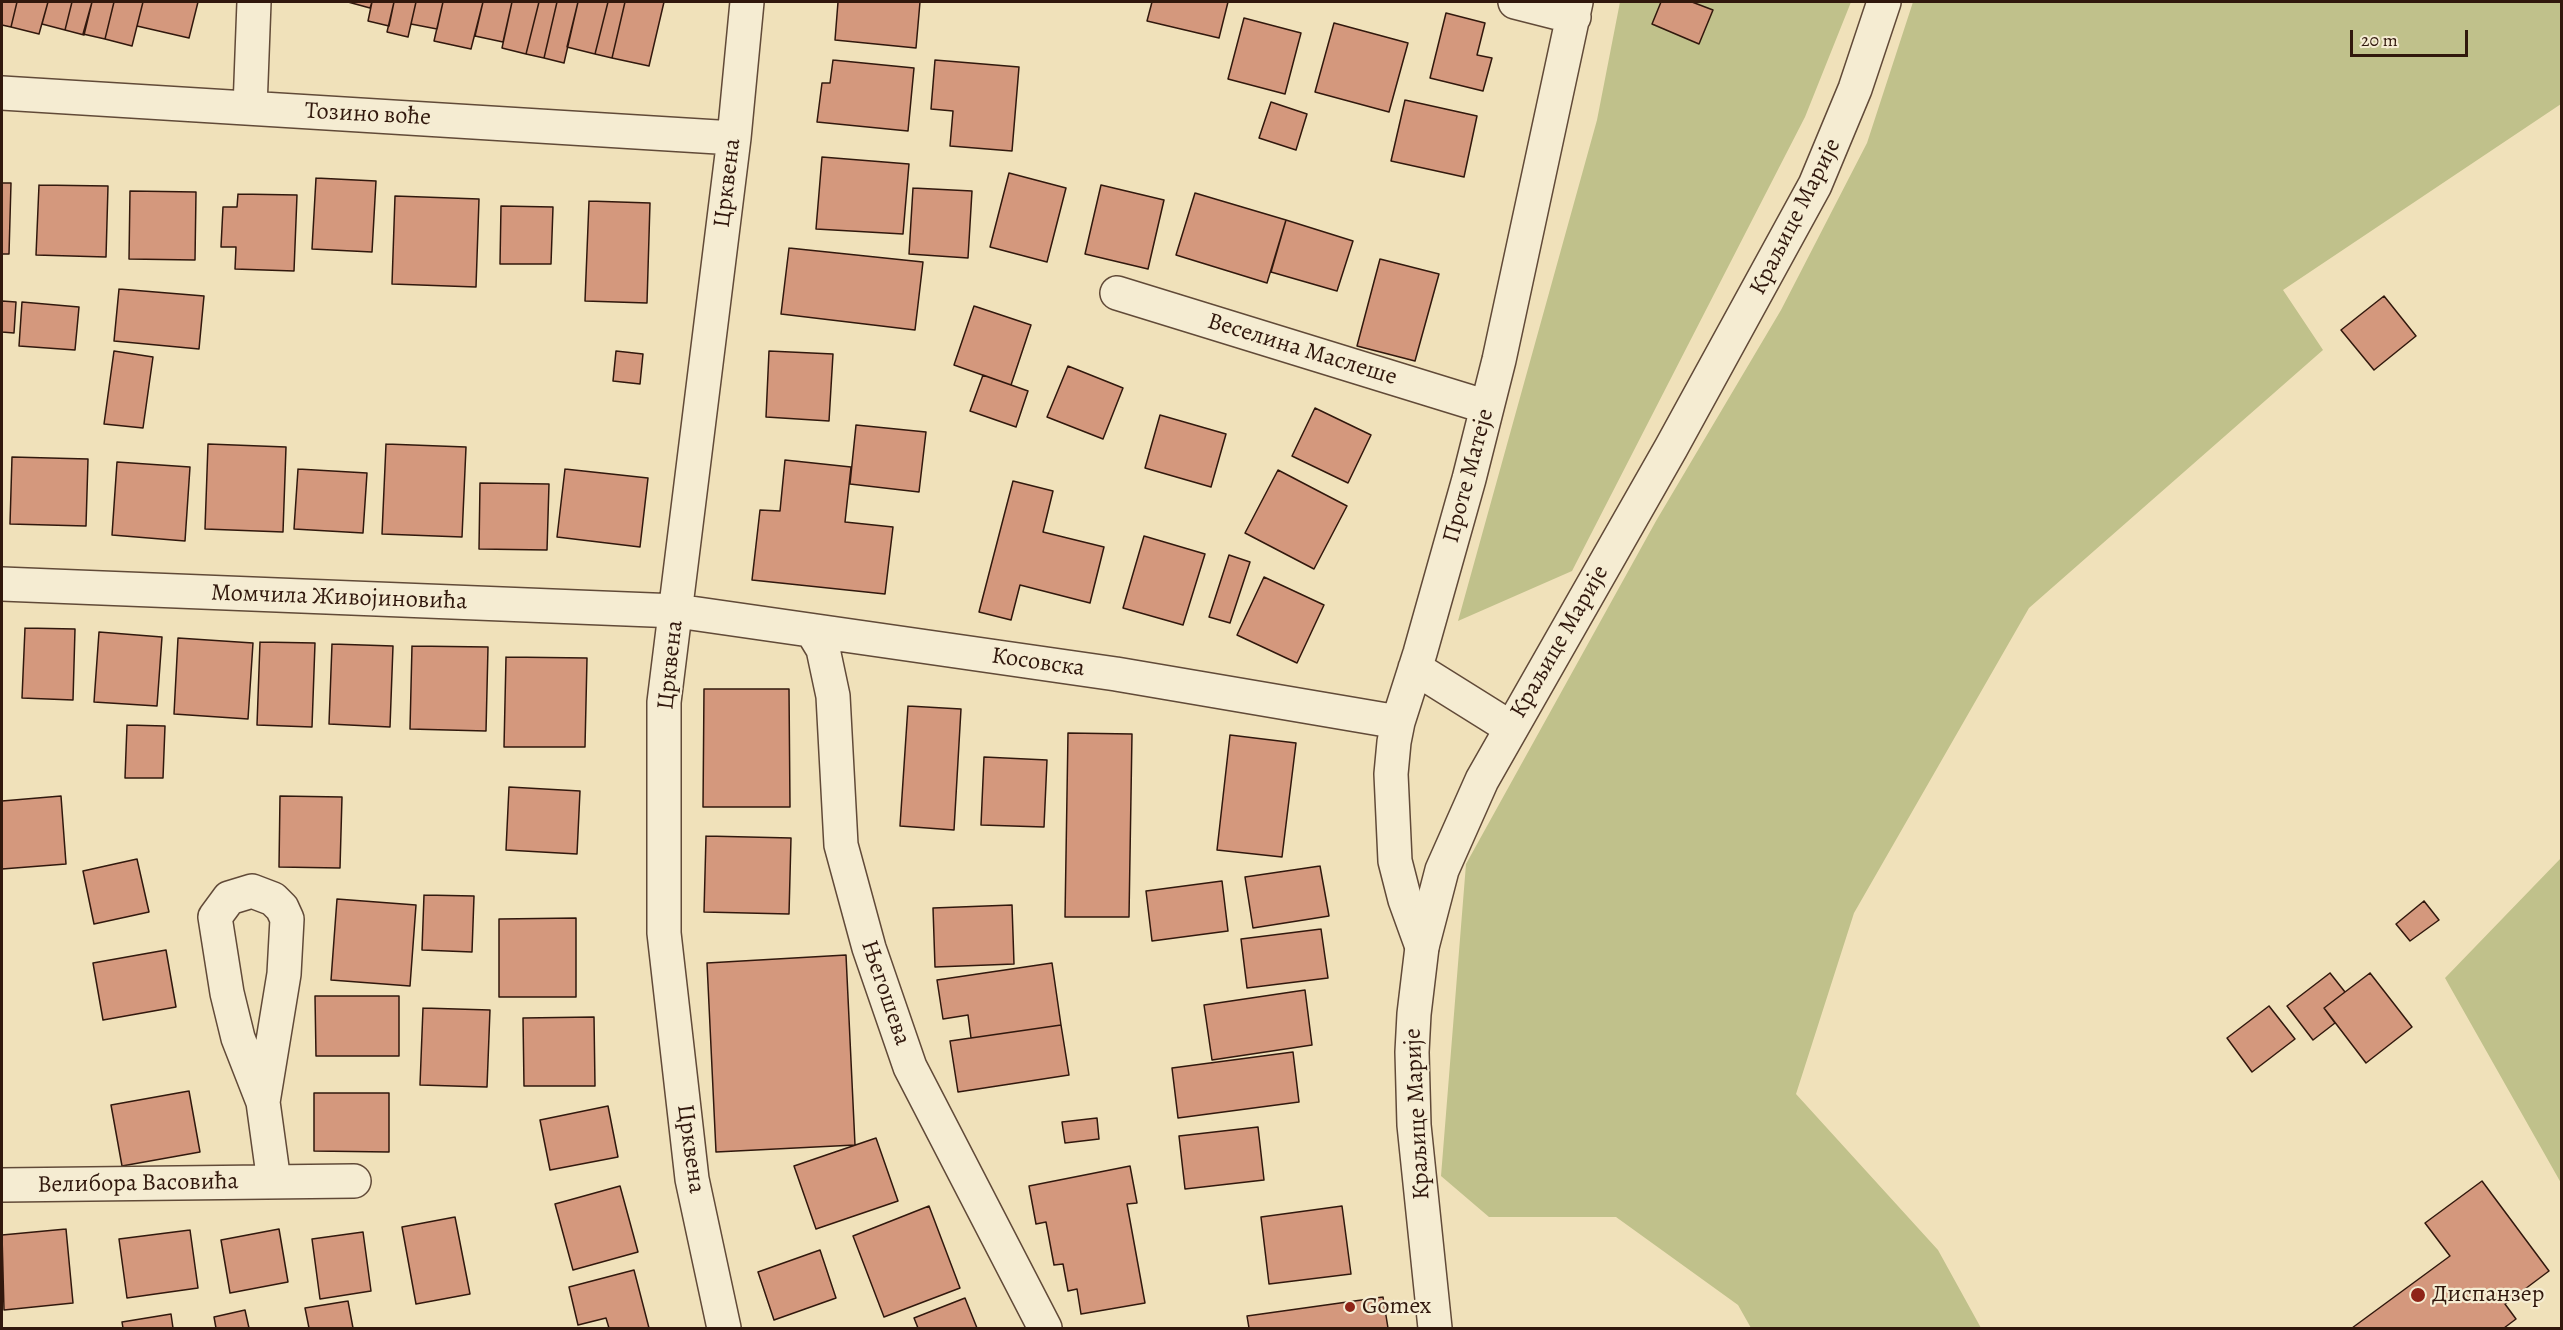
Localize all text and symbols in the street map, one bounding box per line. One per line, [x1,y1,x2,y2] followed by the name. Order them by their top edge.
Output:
[2353,18,2472,56] scale bar
[2361,28,2398,52] text: 20 m
[304,97,432,133] street label: Тозино воће
[1744,134,1848,300] street label: Краљице Марије
[708,137,748,229] street label: Црквена
[1204,307,1400,393] street label: Веселина Маслеше
[1437,406,1501,546] street label: Проте Матеје
[1505,560,1615,724] street label: Краљице Марије
[210,579,468,617] street label: Момчила Живојиновића
[652,619,690,711] street label: Црквена
[990,642,1086,684] street label: Косовска
[854,937,916,1049] street label: Његошева
[1399,1027,1437,1201] street label: Краљице Марије
[670,1103,710,1195] street label: Црквена
[37,1168,239,1200] street label: Велибора Васовића
[2432,1281,2544,1309] place label: Диспанзер
[2409,1286,2427,1304] marker: Диспанзер
[1362,1293,1431,1321] place label: Gomex
[1343,1300,1357,1314] marker: Gomex

